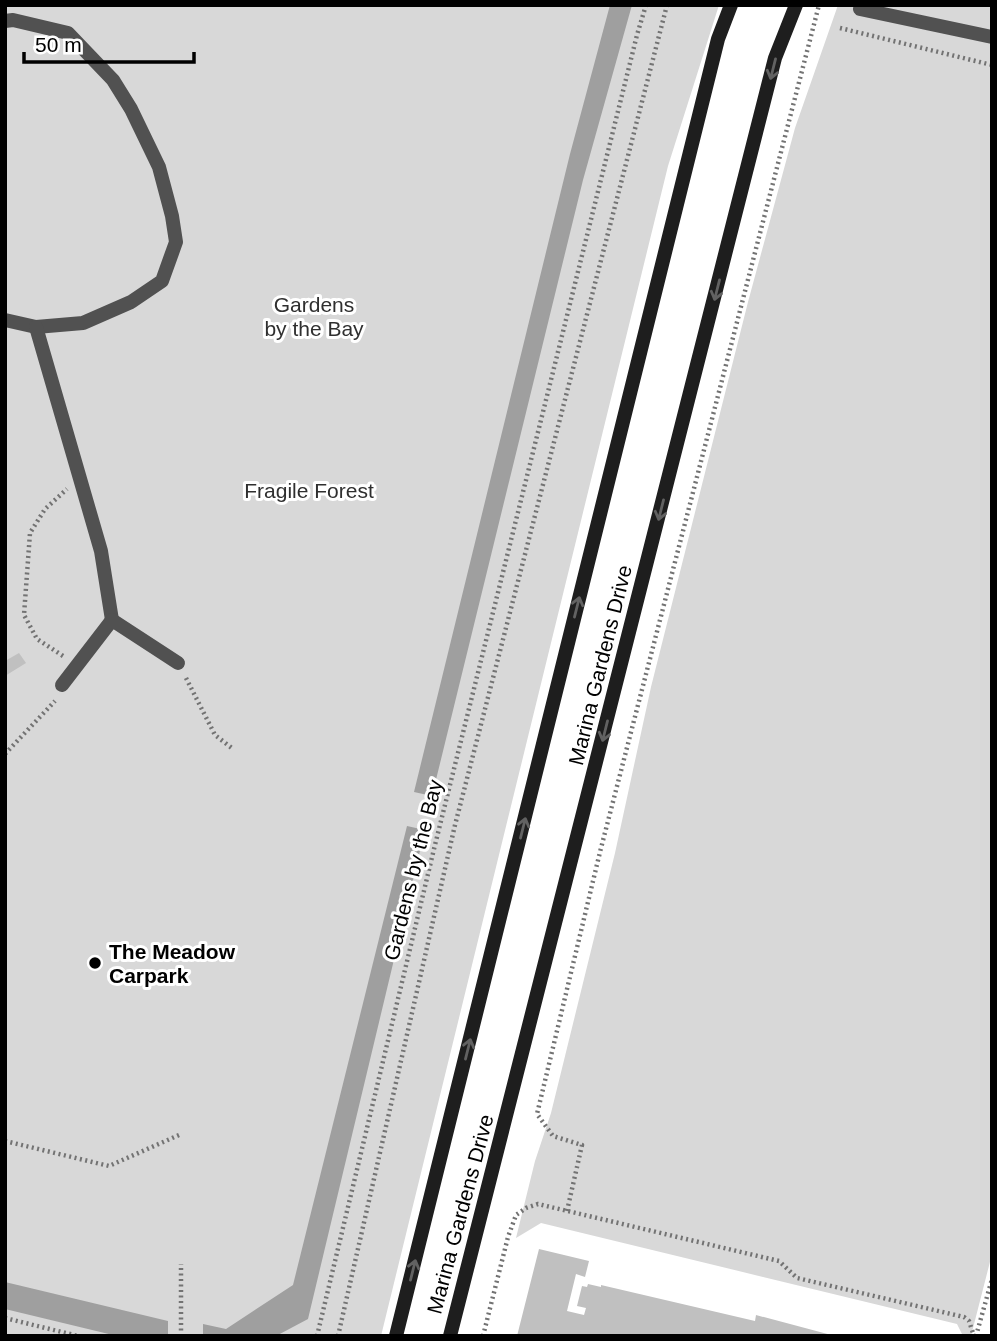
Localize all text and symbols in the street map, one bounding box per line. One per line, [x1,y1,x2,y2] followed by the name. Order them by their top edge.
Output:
[24,21,194,65] scale bar
[35,33,82,56] text: 50 m
[766,58,779,80] one-way arrow
[710,278,723,301] one-way arrow
[264,293,364,340] park label: Gardens by the Bay
[244,479,374,502] park label: Fragile Forest
[654,499,667,521] one-way arrow
[564,563,636,767] street label: Marina Gardens Drive
[571,596,585,619] one-way arrow
[598,719,611,742] one-way arrow
[379,777,447,963] street label: Gardens by the Bay
[517,817,530,840] one-way arrow
[109,940,236,987] place label: The Meadow Carpark
[87,955,103,971] marker: The Meadow Carpark
[462,1038,475,1061] one-way arrow
[422,1112,498,1316] street label: Marina Gardens Drive
[407,1259,420,1281] one-way arrow

